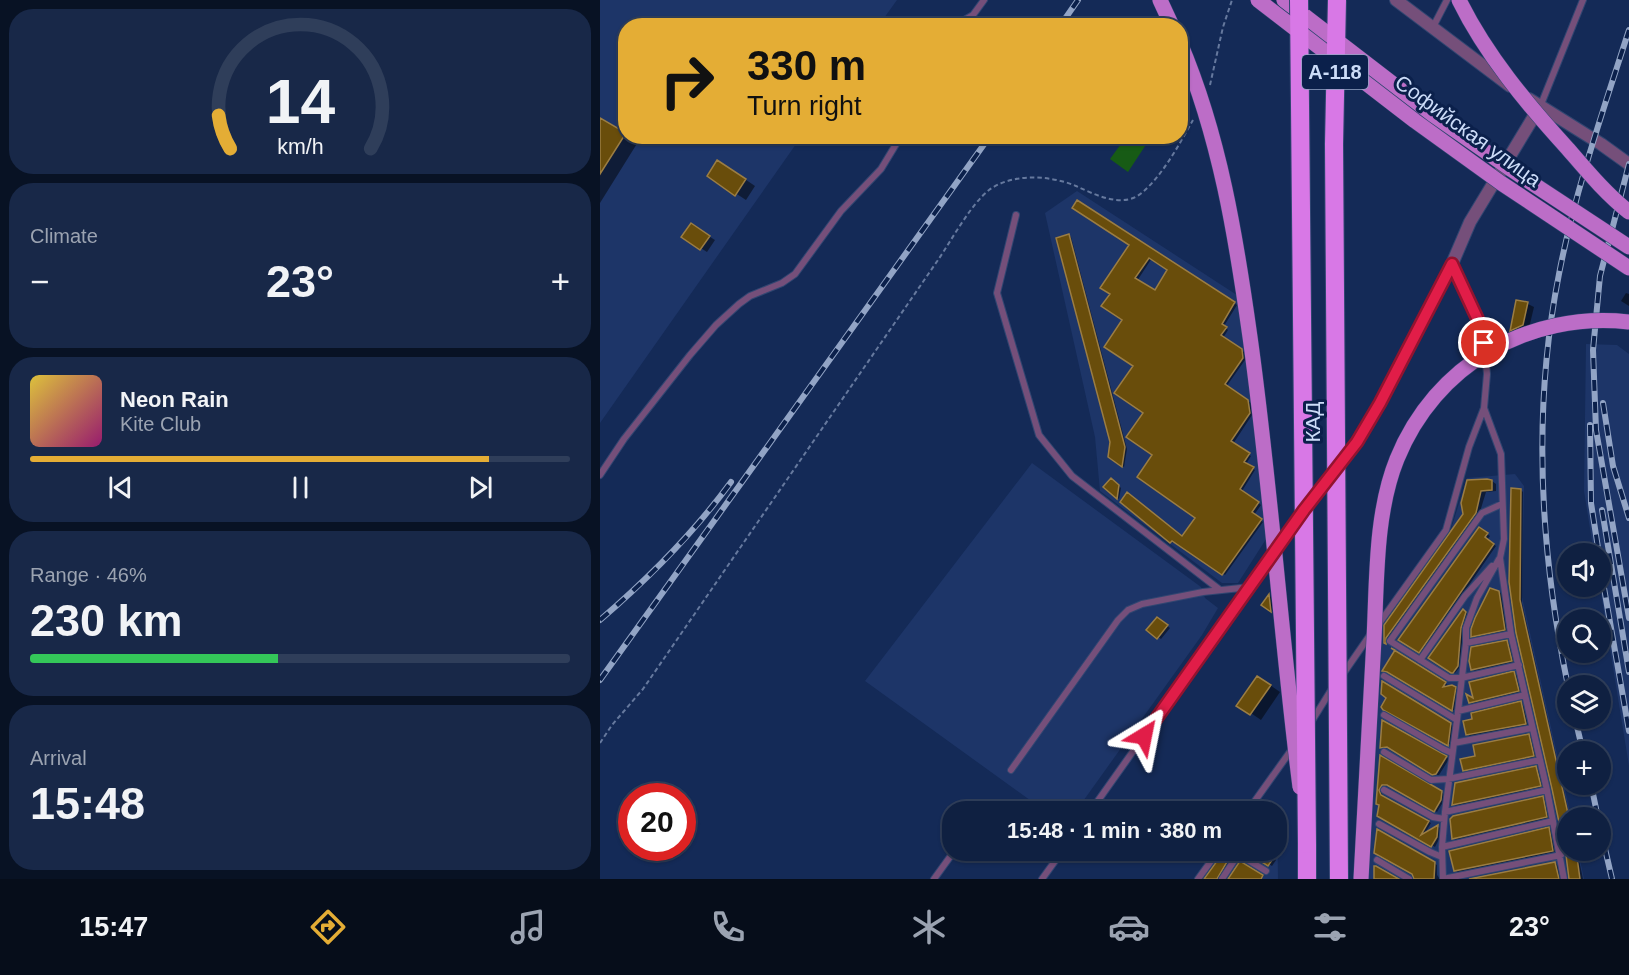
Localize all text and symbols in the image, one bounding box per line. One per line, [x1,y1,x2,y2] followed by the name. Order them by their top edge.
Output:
[648,42,726,120] icon: right
[747,42,866,89] text: 330 m
[1302,55,1368,89] road number: А-118
[265,67,335,136] text: 14
[1391,70,1546,191] street label: Софийская улица
[747,91,862,121] text: Turn right
[277,135,323,159] text: km/h
[30,225,98,247] text: Climate
[266,256,334,307] text: 23°
[30,263,49,300] text: −
[551,263,570,300] text: +
[1458,317,1509,368] pin
[1467,326,1500,359] icon: arrive
[120,387,229,412] text: Neon Rain
[1301,401,1324,443] street label: КАД
[120,413,201,435] text: Kite Club
[104,471,137,504] icon: previous
[284,471,317,504] icon: pause
[464,471,497,504] icon: next
[1557,543,1611,861] map controls
[1557,543,1611,597] button: sound
[30,564,147,586] text: Range · 46%
[30,595,183,646] text: 230 km
[1557,609,1611,663] button: search
[1557,675,1611,729] button: layers
[1112,704,1176,768] position arrow
[1557,741,1611,795] button: +
[30,747,87,769] text: Arrival
[30,778,145,829] text: 15:48
[618,783,696,861] speed limit sign: 20
[1557,807,1611,861] button: −
[1007,818,1222,843] text: 15:48 · 1 min · 380 m
[307,906,349,948] icon: directions
[507,906,549,948] icon: music
[707,906,749,948] icon: phone
[908,906,950,948] icon: climate
[1108,906,1150,948] icon: car
[1309,906,1351,948] icon: filters
[79,912,148,942] text: 15:47
[1509,912,1550,942] text: 23°

